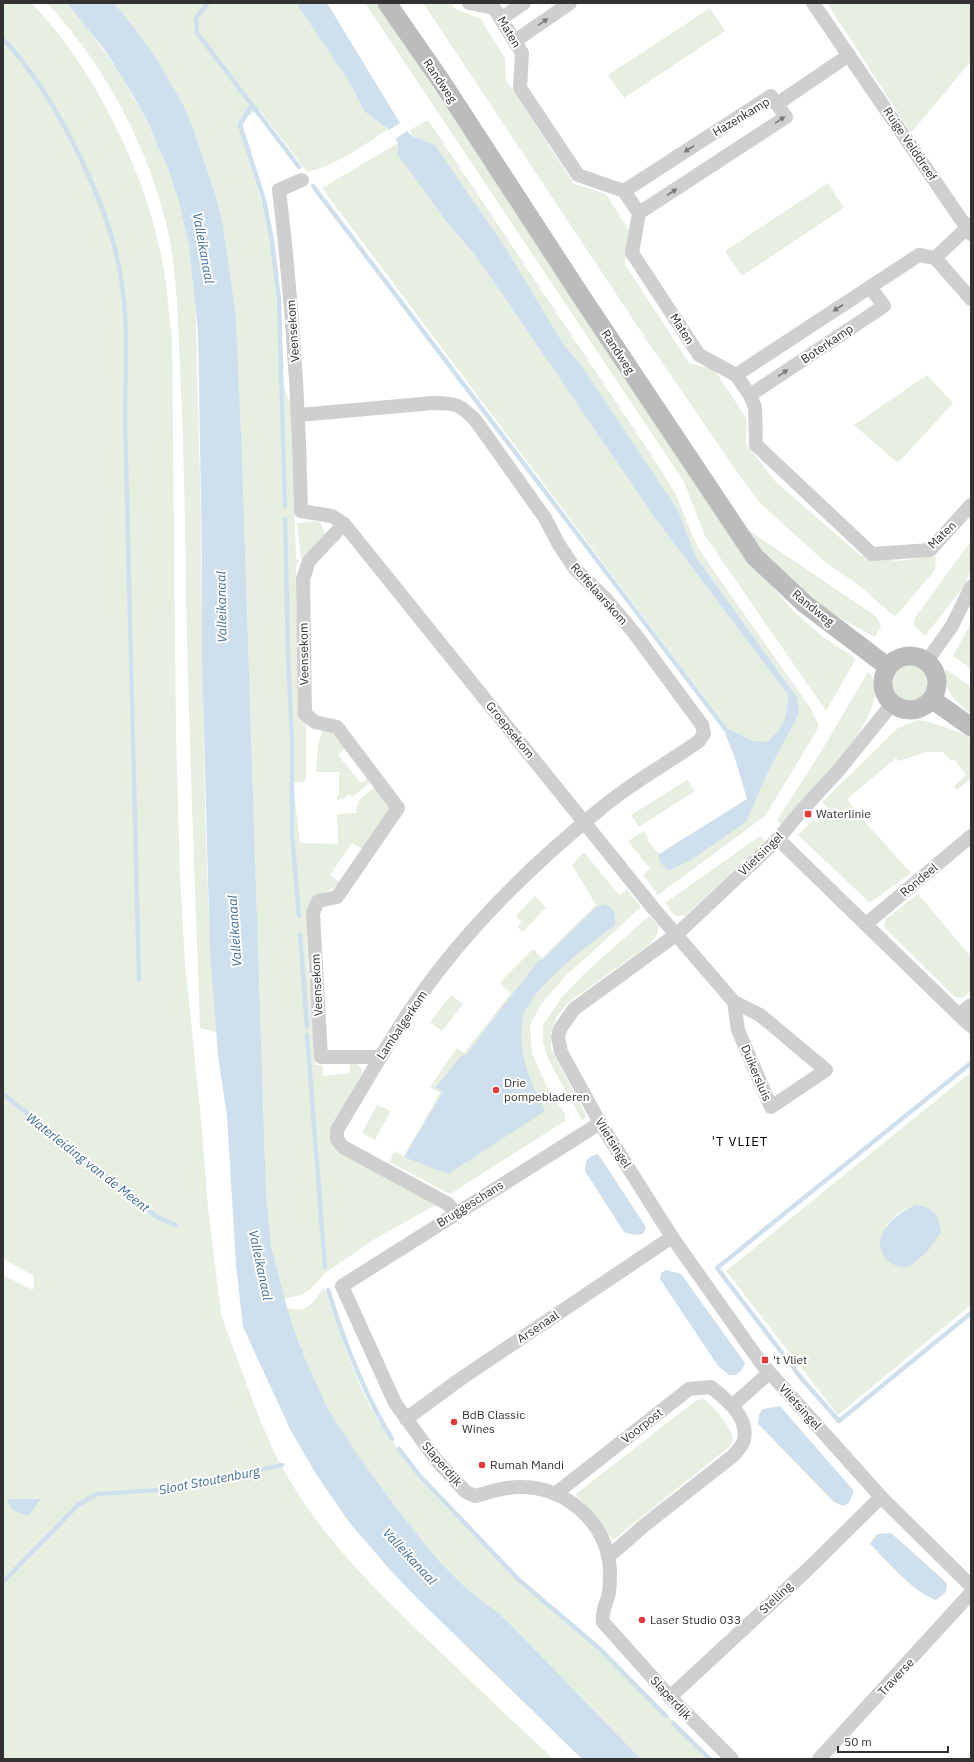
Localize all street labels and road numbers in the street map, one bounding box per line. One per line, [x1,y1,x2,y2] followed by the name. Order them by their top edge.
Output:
[494,13,525,50] street label: Maten
[420,56,461,106] street label: Randweg
[710,94,772,139] street label: Hazenkamp
[880,104,941,183] street label: Ruige Velddreef
[283,299,302,363] street label: Veensekom
[667,310,698,347] street label: Maten
[798,321,856,367] street label: Boterkamp
[599,327,639,377] street label: Randweg
[924,518,959,552] street label: Maten
[568,560,631,628] street label: Roffelaarskom
[789,586,838,630] street label: Randweg
[295,623,312,685] street label: Veensekom
[483,698,538,761] street label: Groepsekom
[735,829,786,879] street label: Vlietsingel
[897,860,941,900] street label: Rondeel
[307,953,326,1017] street label: Veensekom
[373,987,430,1062] street label: Lambalgerkom
[738,1042,775,1103] street label: Duikersluis
[592,1115,635,1171] street label: Vlietsingel
[434,1177,506,1230] street label: Bruggeschans
[514,1307,562,1346] street label: Arsenaal
[776,1381,825,1433] street label: Vlietsingel
[618,1405,665,1446] street label: Voorpost
[419,1438,466,1489] street label: Slaperdijk
[756,1578,796,1617] street label: Stelling
[874,1654,917,1699] street label: Traverse
[648,1673,696,1723] street label: Slaperdijk

